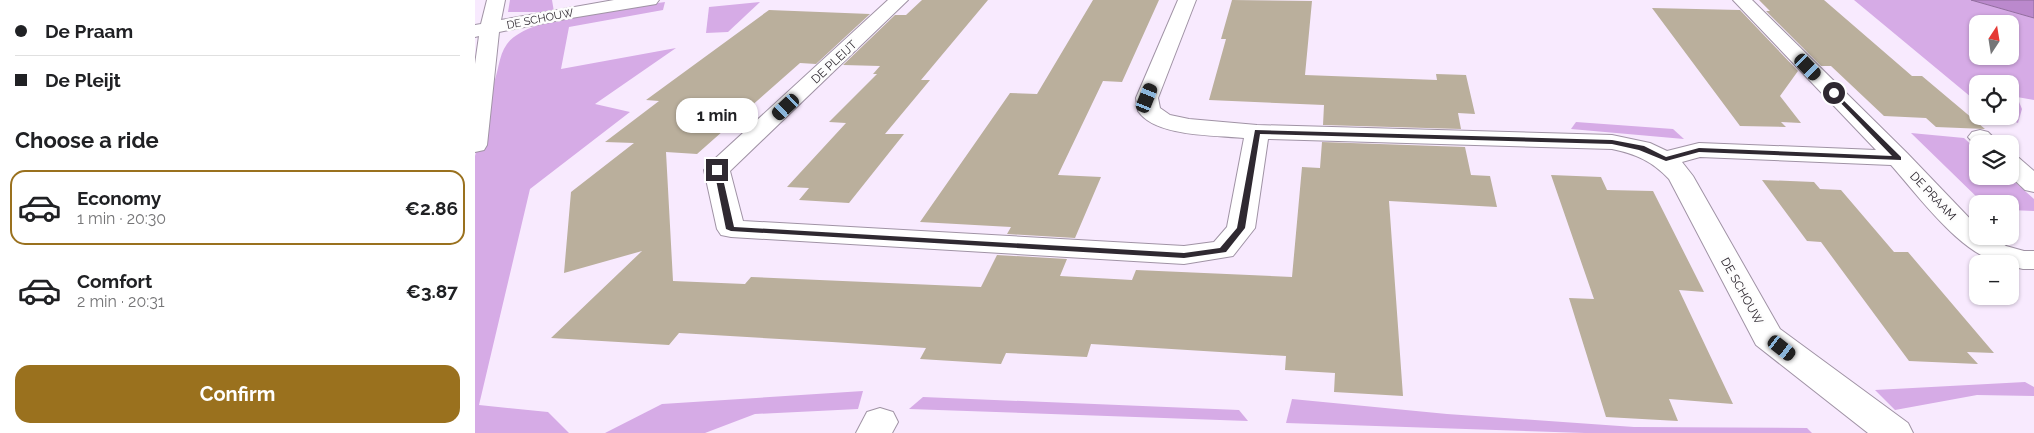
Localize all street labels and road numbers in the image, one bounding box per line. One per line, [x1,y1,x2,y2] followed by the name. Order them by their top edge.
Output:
[505,6,575,32] street label: DE SCHOUW
[808,37,860,86] street label: DE PLEIJT
[1907,169,1959,223] street label: DE PRAAM
[1718,255,1766,327] street label: DE SCHOUW

